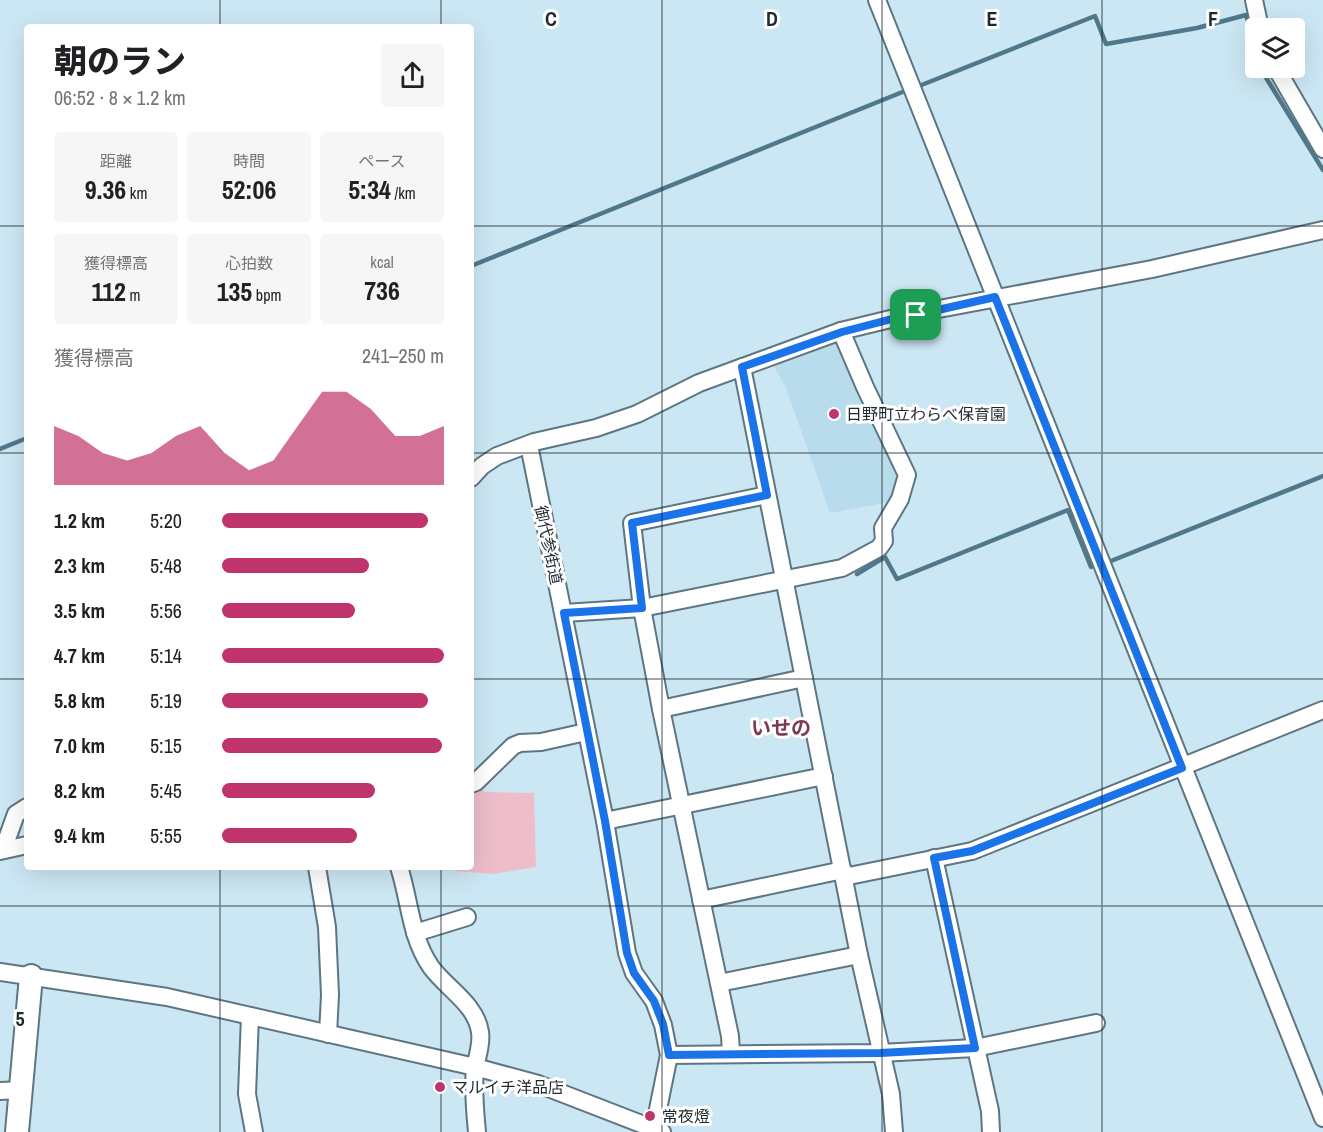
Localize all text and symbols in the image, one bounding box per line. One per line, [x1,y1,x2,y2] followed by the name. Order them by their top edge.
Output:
[545,5,557,32] text: C
[766,5,778,32] text: D
[987,5,998,32] text: E
[1208,5,1218,32] text: F
[1245,18,1305,78] map controls
[1245,18,1305,78] button: layers
[54,39,186,83] text: 朝のラン
[381,44,444,107] button: share
[54,84,186,111] text: 06:52 · 8 × 1.2 km
[100,150,132,172] text: 距離
[233,150,265,172] text: 時間
[358,150,406,172] text: ペース
[85,172,126,207] text: 9.36
[222,172,276,207] text: 52:06
[348,172,391,207] text: 5:34
[126,182,147,204] text: km
[391,182,416,204] text: /km
[370,251,394,273] text: kcal
[84,252,148,274] text: 獲得標高
[225,252,273,274] text: 心拍数
[364,273,400,308] text: 736
[92,274,126,309] text: 112
[217,274,252,309] text: 135
[126,284,140,306] text: m
[252,284,281,306] text: bpm
[890,289,941,340] pin
[899,298,932,331] icon: arrive
[362,342,444,369] text: 241–250 m
[54,344,134,371] text: 獲得標高
[846,403,1006,425] place label: 日野町立わらべ保育園
[827,407,841,421] marker: 日野町立わらべ保育園
[530,504,568,586] street label: 御代参街道
[54,507,105,534] text: 1.2 km
[150,507,182,534] text: 5:20
[54,552,105,579] text: 2.3 km
[150,552,182,579] text: 5:48
[54,597,105,624] text: 3.5 km
[150,597,182,624] text: 5:56
[54,642,105,669] text: 4.7 km
[150,642,182,669] text: 5:14
[54,687,105,714] text: 5.8 km
[150,687,182,714] text: 5:19
[751,714,811,741] district label: いせの
[54,732,105,759] text: 7.0 km
[150,732,182,759] text: 5:15
[54,777,105,804] text: 8.2 km
[150,777,182,804] text: 5:45
[54,822,105,849] text: 9.4 km
[150,822,182,849] text: 5:55
[15,1005,25,1032] text: 5
[452,1076,564,1098] place label: マルイチ洋品店
[433,1080,447,1094] marker: マルイチ洋品店
[662,1105,710,1127] place label: 常夜燈
[643,1109,657,1123] marker: 常夜燈

